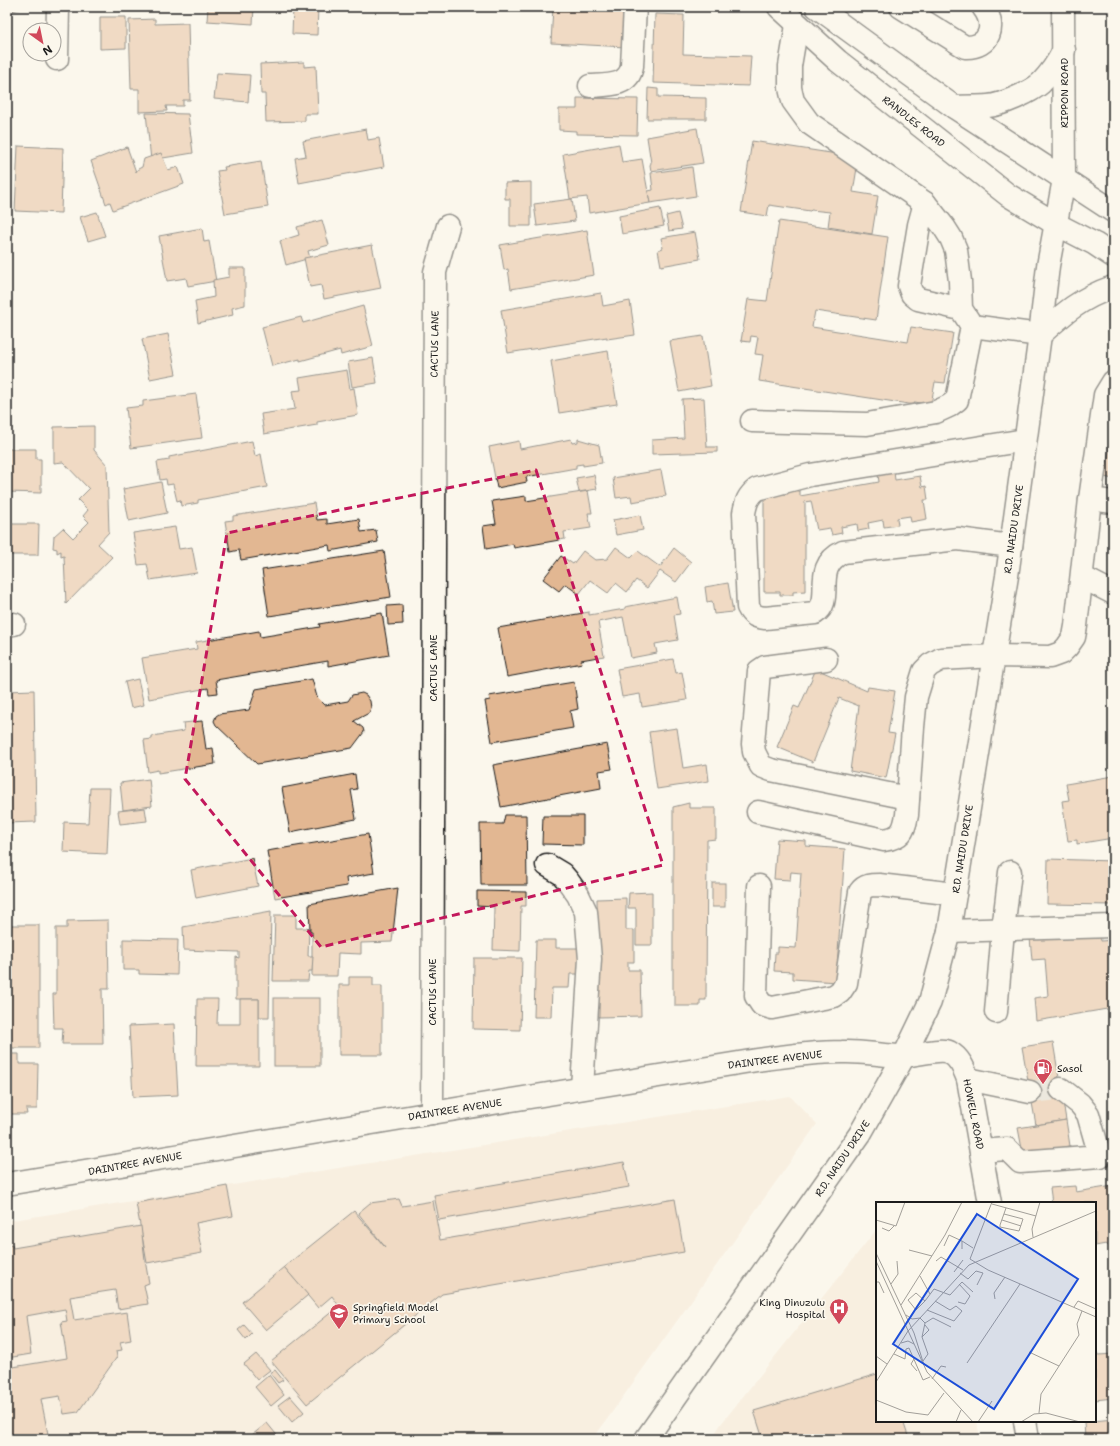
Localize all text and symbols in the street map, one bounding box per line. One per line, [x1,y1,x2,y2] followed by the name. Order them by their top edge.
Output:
[22,22,62,62] north arrow
[39,41,55,59] text: N
[1058,58,1071,128] street label: RIPPON ROAD
[880,93,948,150] street label: RANDLES ROAD
[427,310,442,378] street label: CACTUS LANE
[1001,484,1026,574] street label: R.D. NAIDU DRIVE
[427,634,440,702] street label: CACTUS LANE
[949,804,976,894] street label: R.D. NAIDU DRIVE
[426,958,439,1026] street label: CACTUS LANE
[727,1047,823,1072] street label: DAINTREE AVENUE
[1032,1057,1054,1085] fuel station icon: Sasol
[1057,1062,1083,1075] place label: Sasol
[960,1078,987,1151] street label: HOWELL ROAD
[407,1096,503,1123] street label: DAINTREE AVENUE
[812,1118,873,1199] street label: R.D. NAIDU DRIVE
[87,1149,183,1178] street label: DAINTREE AVENUE
[876,1202,1096,1422] inset map
[759,1296,825,1321] place label: King Dinuzulu Hospital
[828,1297,850,1325] hospital icon: King Dinuzulu Hospital
[353,1301,438,1326] place label: Springfield Model Primary School
[328,1302,350,1330] school or university icon: Springfield Model Primary School

